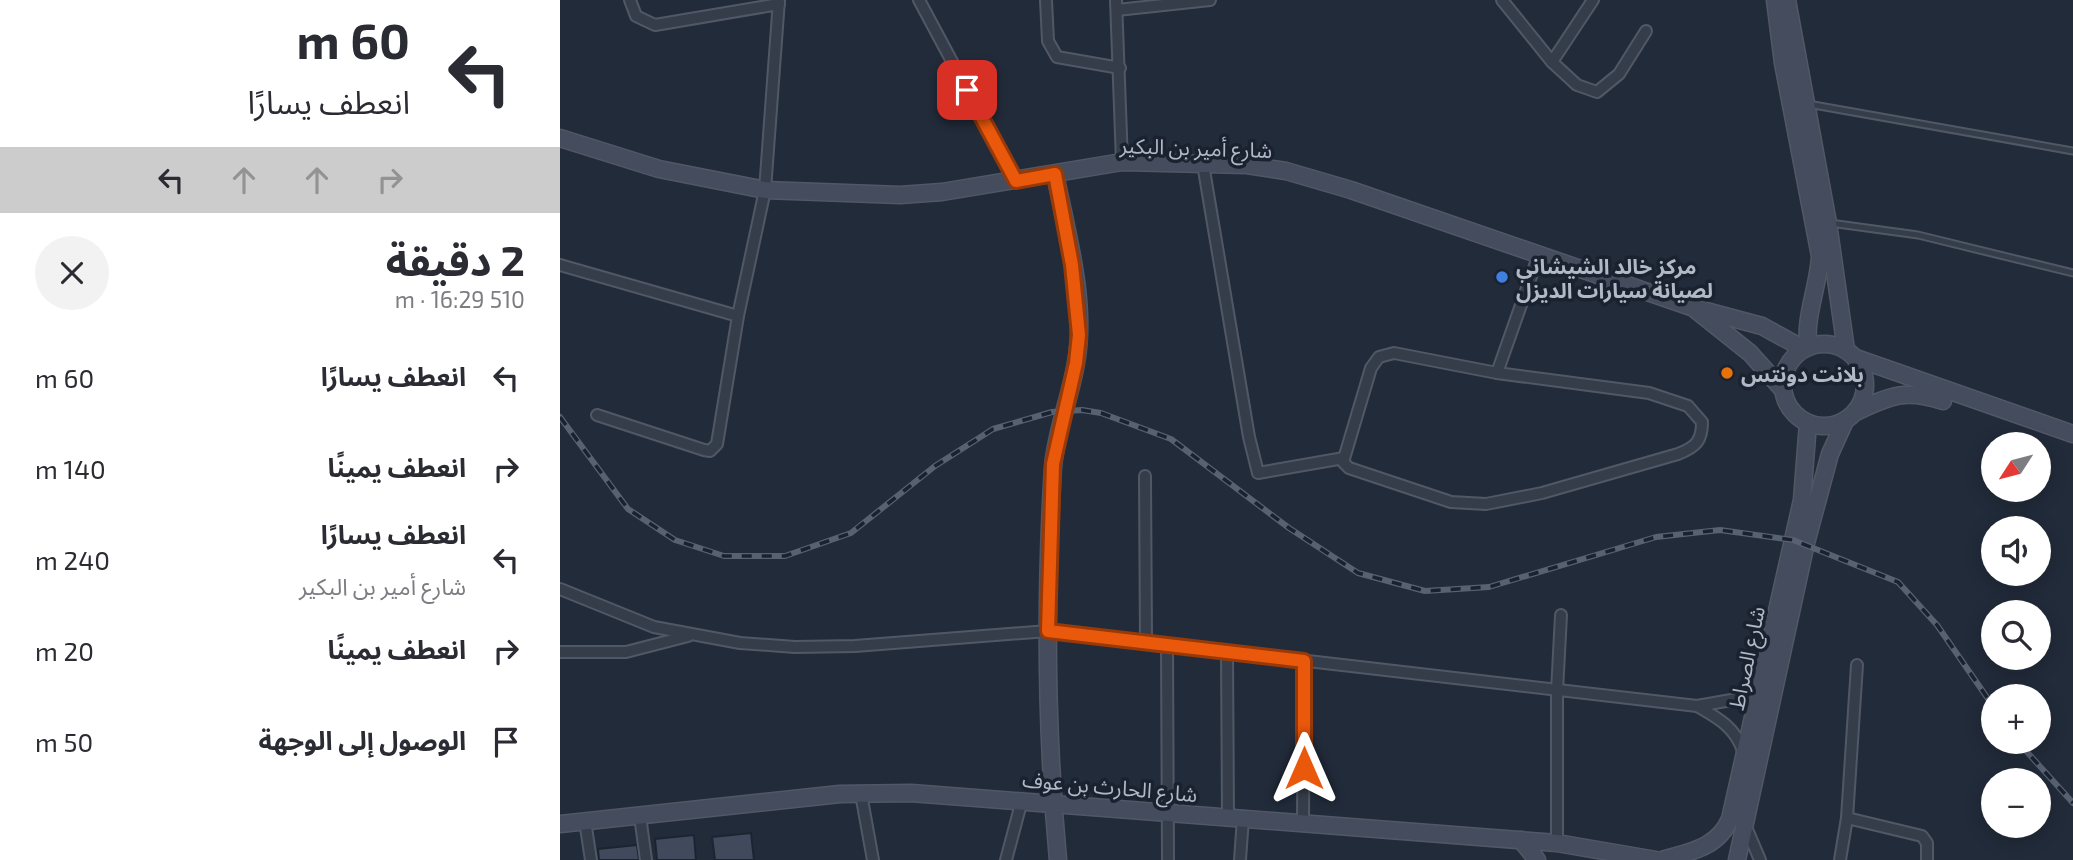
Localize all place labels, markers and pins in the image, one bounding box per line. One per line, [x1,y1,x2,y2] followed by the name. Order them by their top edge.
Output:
[937,60,997,120] pin
[1516,253,1713,303] place label: مركز خالد الشيشاني لصيانة سيارات الديزل
[1494,269,1510,285] marker: مركز خالد الشيشاني لصيانة سيارات الديزل
[1741,361,1864,387] place label: بلانت دونتس
[1719,365,1735,381] marker: بلانت دونتس

